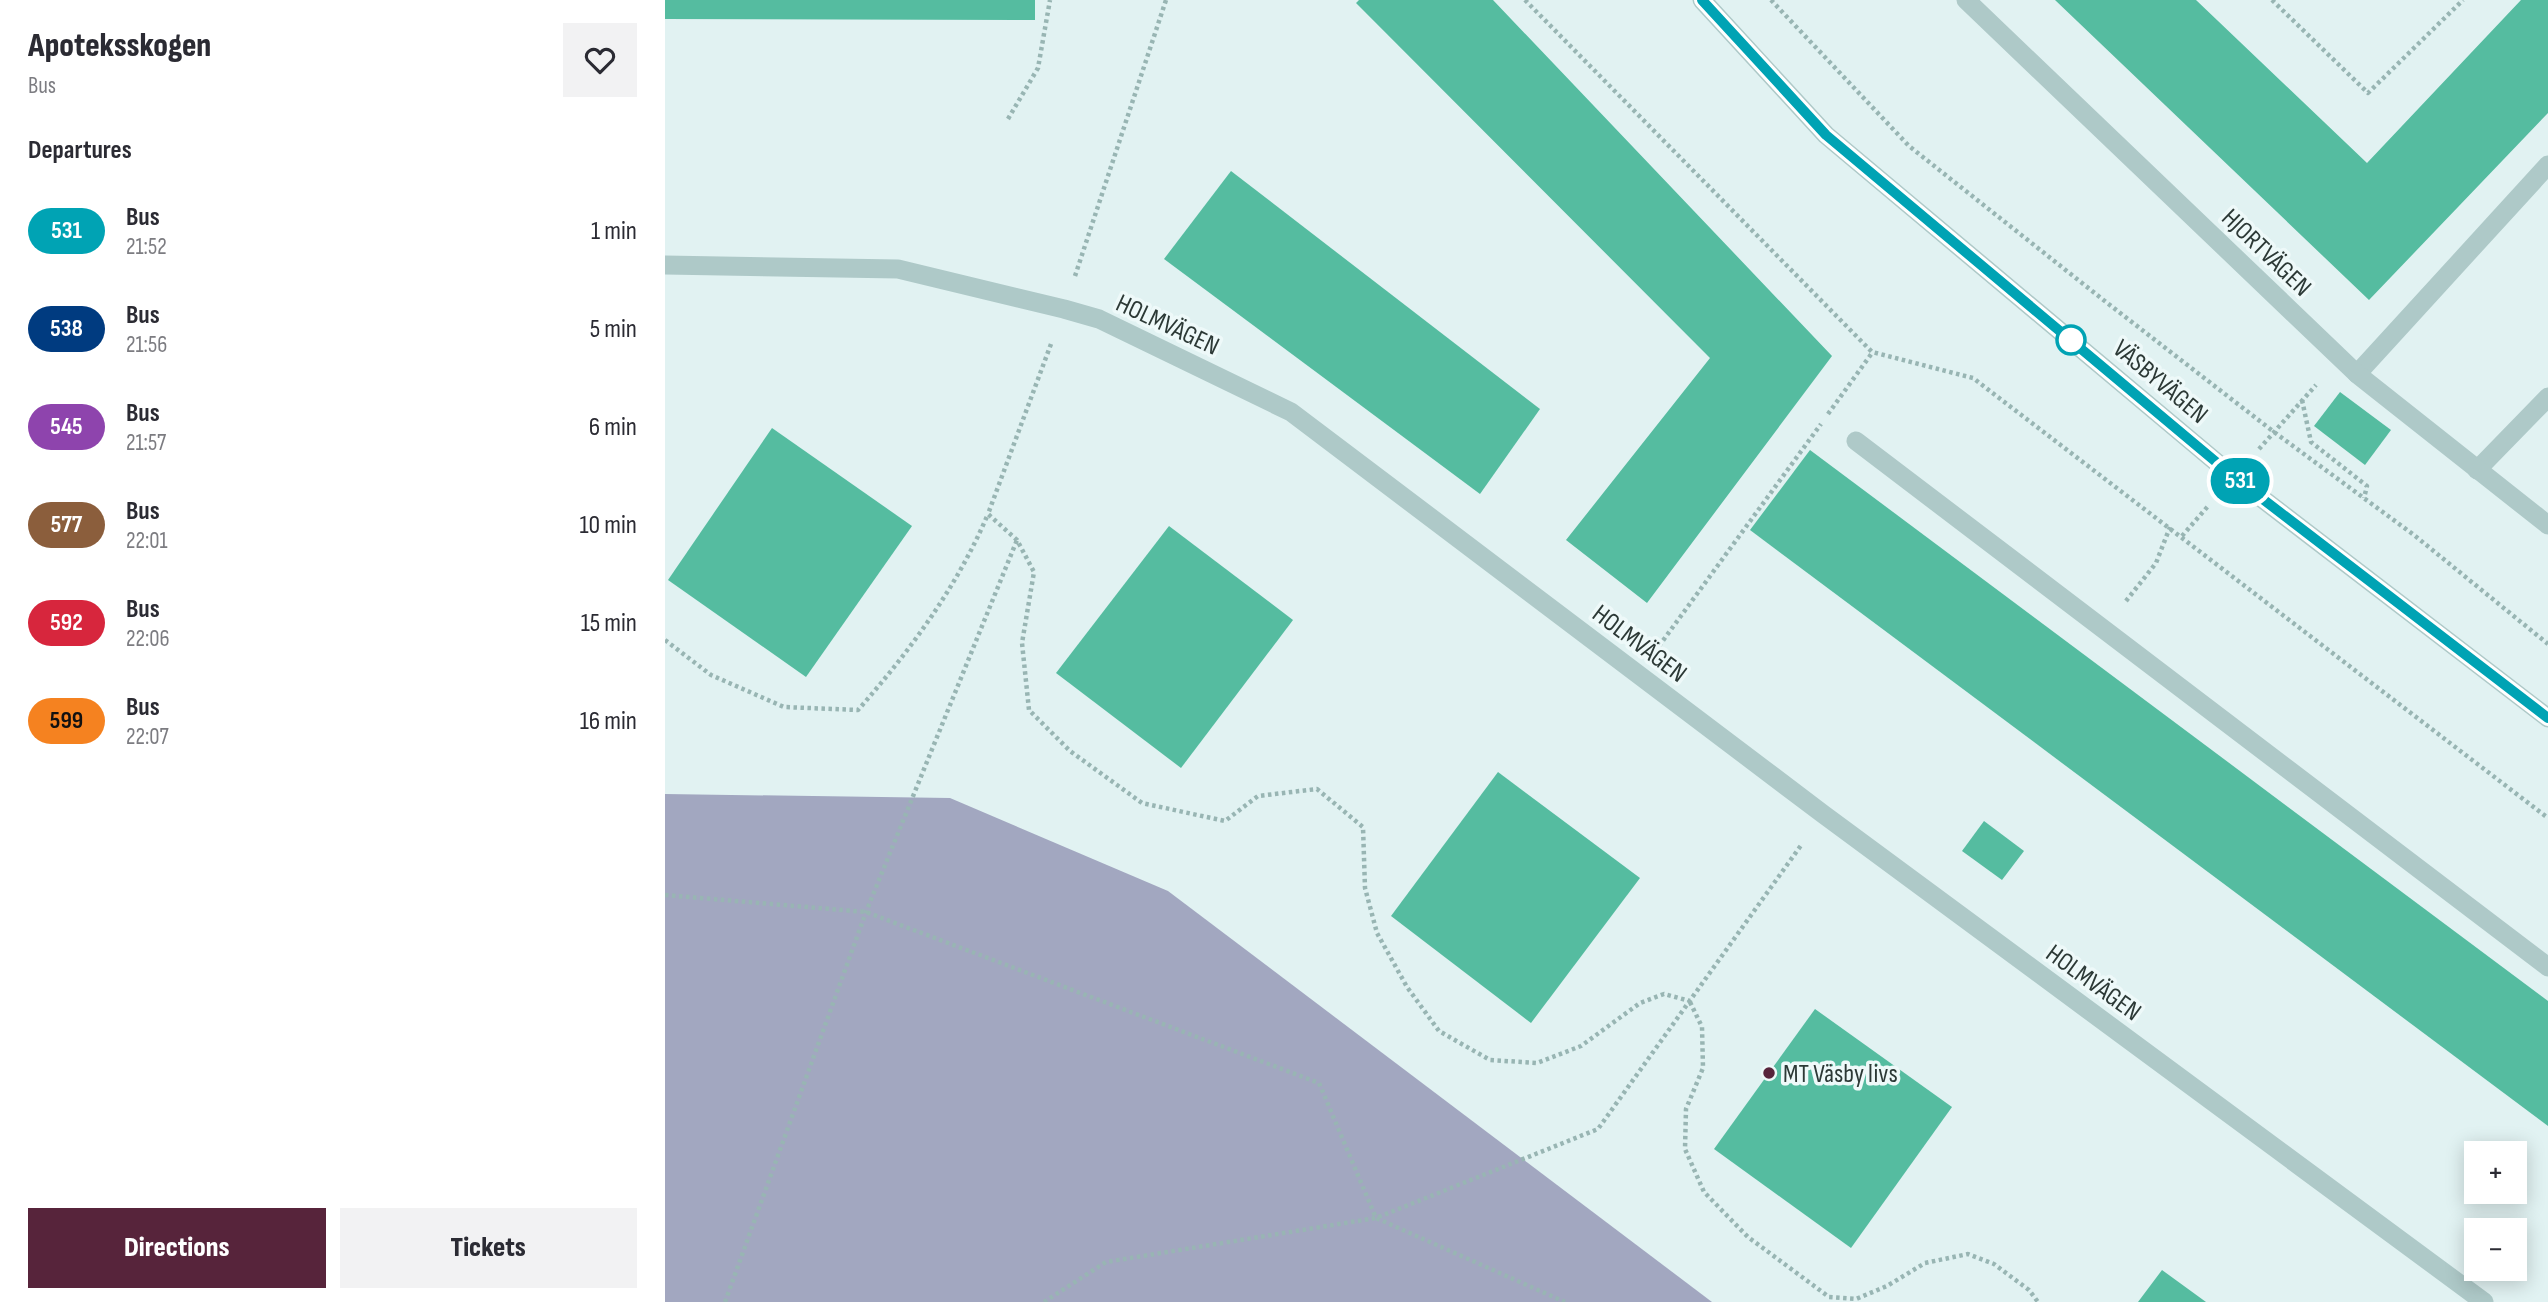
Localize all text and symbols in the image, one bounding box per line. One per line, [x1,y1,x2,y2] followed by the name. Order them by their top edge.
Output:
[563,23,637,97] button: heart
[28,26,211,66] text: Apoteksskogen
[28,72,56,100] text: Bus
[28,135,132,166] text: Departures
[126,202,160,233] text: Bus
[2215,203,2317,303] street label: HJORTVÄGEN
[51,216,82,245] text: 531
[591,216,637,247] text: 1 min
[126,233,167,261] text: 21:52
[1111,288,1224,363] street label: HOLMVÄGEN
[126,300,160,331] text: Bus
[50,314,83,343] text: 538
[590,314,637,345] text: 5 min
[2056,325,2086,355] unlabelled marker
[126,331,167,359] text: 21:56
[2106,334,2214,431] street label: VÄSBYVÄGEN
[126,398,160,429] text: Bus
[50,412,83,441] text: 545
[589,412,637,443] text: 6 min
[126,429,166,457] text: 21:57
[2200,458,2280,504] line badge: 531
[2225,466,2255,495] text: 531
[126,496,160,527] text: Bus
[51,510,82,539] text: 577
[580,510,637,541] text: 10 min
[126,527,168,555] text: 22:01
[126,594,160,625] text: Bus
[1586,599,1692,690] street label: HOLMVÄGEN
[50,608,83,637] text: 592
[581,608,637,639] text: 15 min
[126,625,170,653] text: 22:06
[126,692,160,723] text: Bus
[50,706,83,735] text: 599
[580,706,637,737] text: 16 min
[126,723,169,751] text: 22:07
[2040,938,2147,1028] street label: HOLMVÄGEN
[1783,1059,1898,1090] place label: MT Väsby livs
[1761,1065,1777,1081] marker: MT Väsby livs
[2464,1141,2527,1281] map controls
[2464,1141,2527,1204] button: +
[28,1208,326,1288] button: Directions
[340,1208,637,1288] button: Tickets
[2464,1218,2527,1281] button: −

